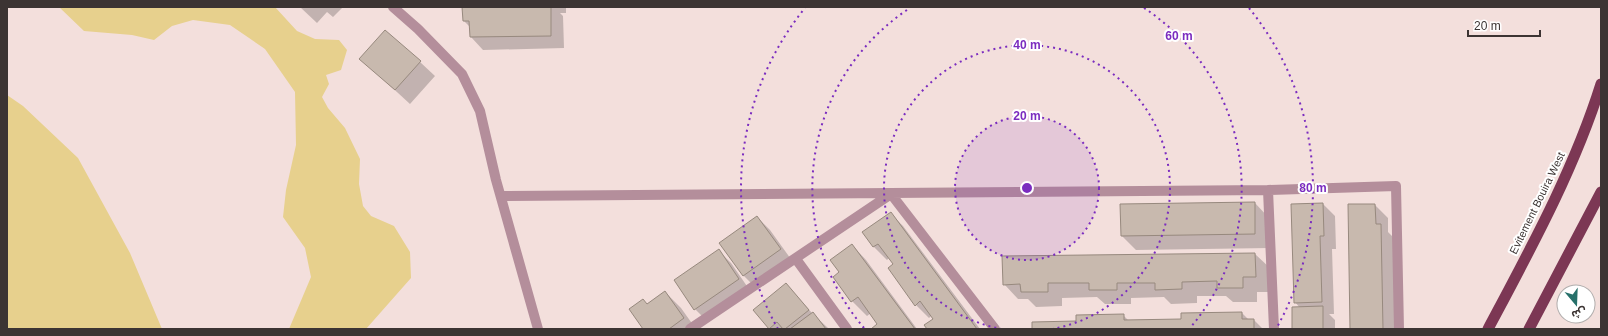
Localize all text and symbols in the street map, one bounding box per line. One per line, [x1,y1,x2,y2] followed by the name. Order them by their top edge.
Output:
[1468,12,1540,38] scale bar
[1474,19,1501,33] text: 20 m
[1165,29,1193,43] text: 60 m
[1013,38,1041,52] text: 40 m
[1013,109,1041,123] text: 20 m
[1507,150,1567,256] street label: Evitement Bouira West
[1020,181,1034,195] centre of rings
[1299,181,1327,195] text: 80 m
[1556,284,1596,324] north arrow
[1570,304,1588,322] text: ش

